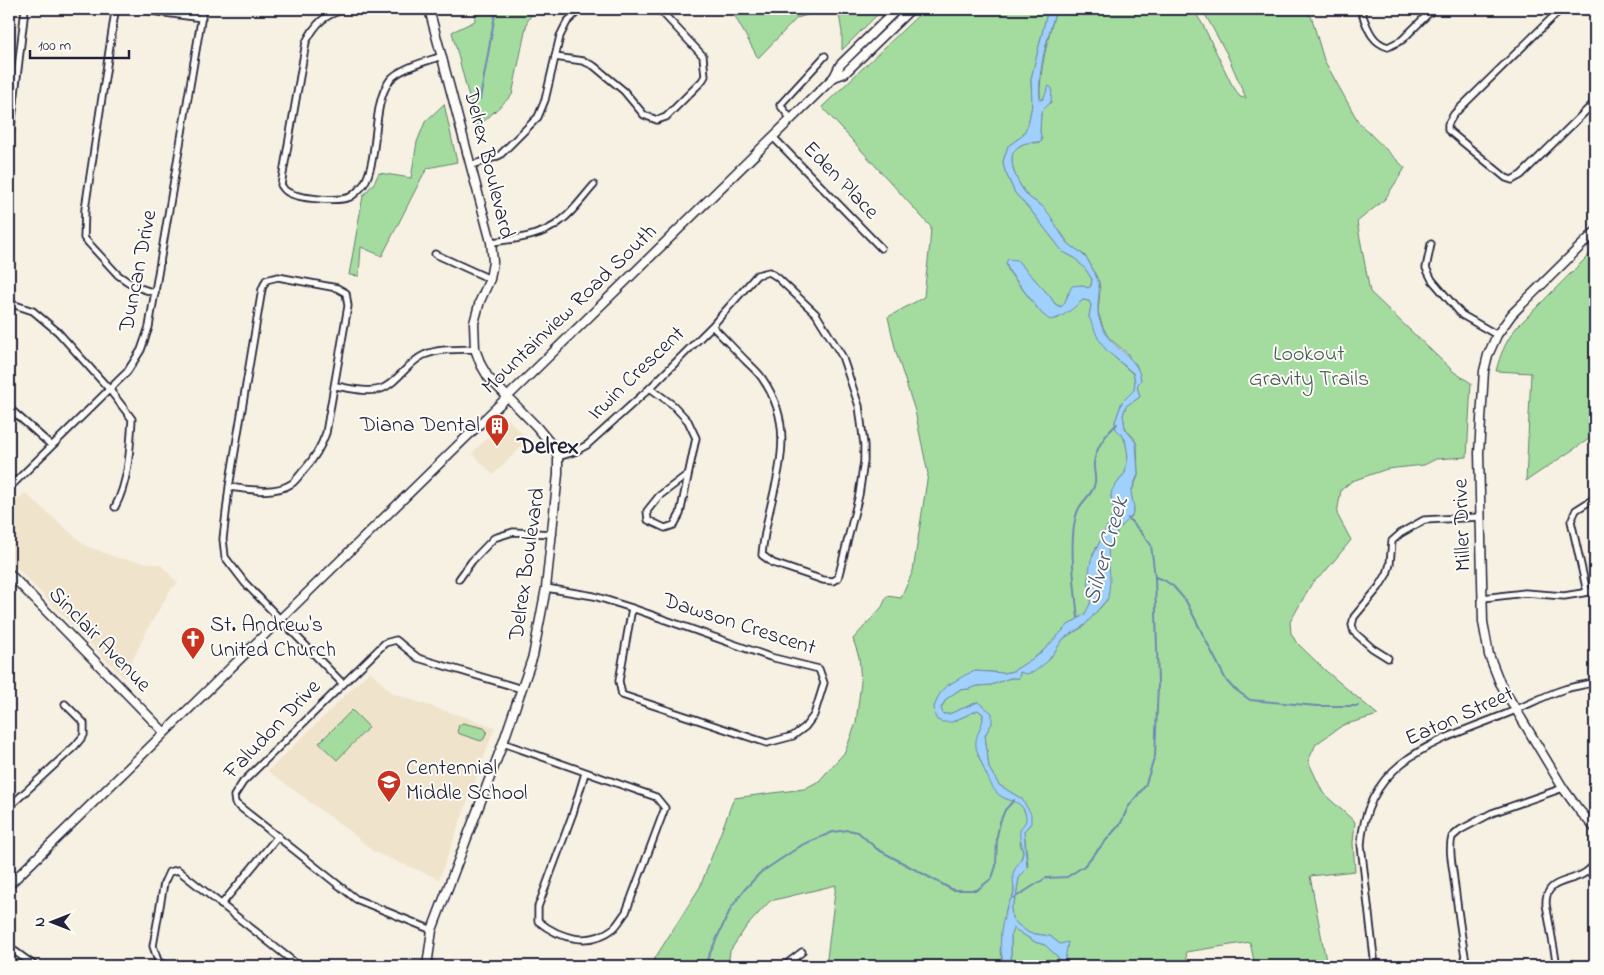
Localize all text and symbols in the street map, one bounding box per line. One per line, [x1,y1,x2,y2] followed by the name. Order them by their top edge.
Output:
[30,28,129,60] scale bar
[38,35,71,57] text: 100 m
[454,85,522,242] street label: Delrex Boulevard
[794,134,886,228] street label: Eden Place
[111,207,167,336] street label: Duncan Drive
[475,217,665,403] street label: Mountainview Road South
[581,319,693,429] street label: Irwin Crescent
[1249,339,1369,397] park label: Lookout Gravity Trails
[359,410,480,442] place label: Diana Dental
[484,413,510,447] building icon: Diana Dental
[516,430,579,465] district label: Delrex
[1445,478,1481,572] street label: Miller Drive
[501,486,555,643] street label: Delrex Boulevard
[1075,492,1139,609] water label: Silver Creek
[40,580,158,700] street label: Sinclair Avenue
[657,585,820,665] street label: Dawson Crescent
[210,610,336,667] place label: St. Andrew's United Church
[180,626,206,660] church icon: St. Andrew's United Church
[216,673,329,788] street label: Faludon Drive
[1401,679,1520,755] street label: Eaton Street
[406,753,527,810] place label: Centennial Middle School
[376,769,402,803] school or university icon: Centennial Middle School
[28,898,78,948] north arrow
[30,917,51,927] text: N

